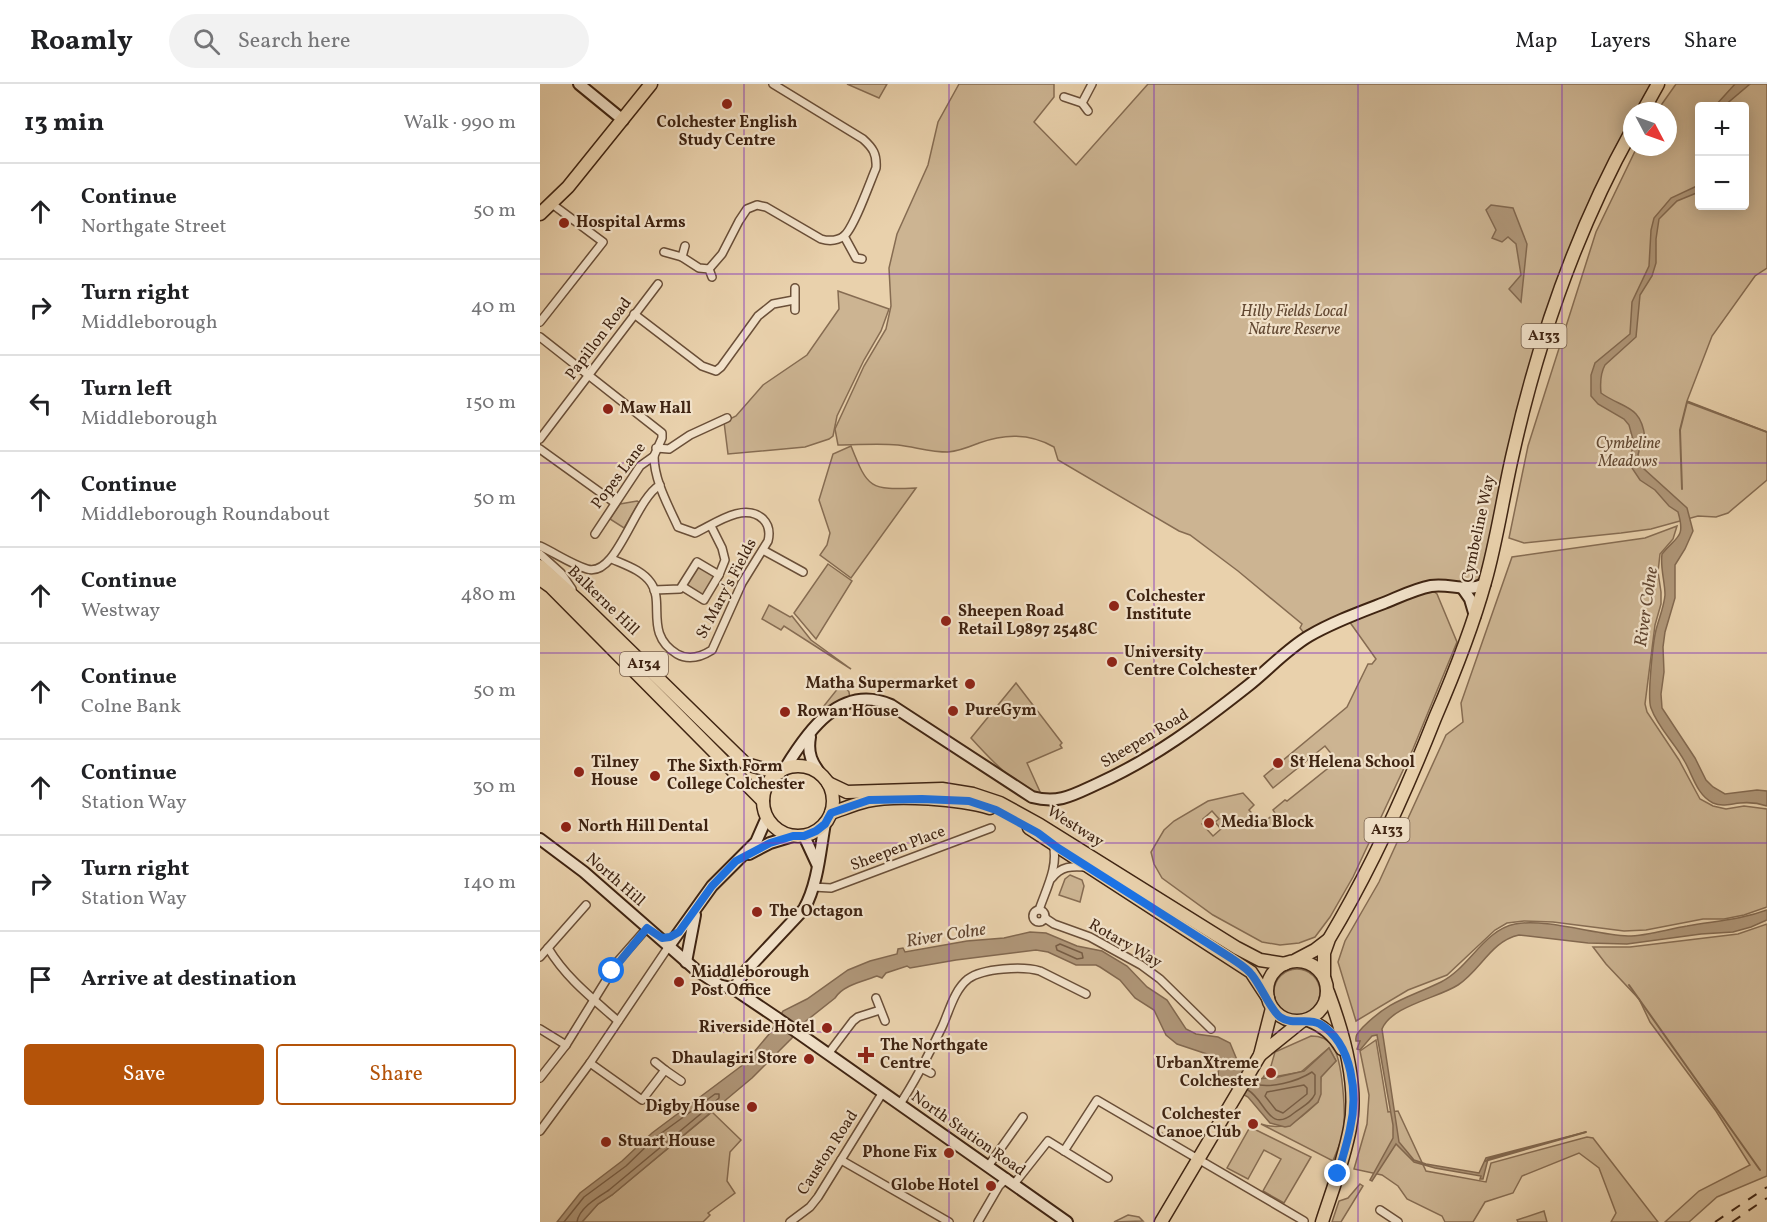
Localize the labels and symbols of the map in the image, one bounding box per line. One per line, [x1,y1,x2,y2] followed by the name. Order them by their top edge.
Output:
[720,97,734,111] marker: Colchester English Study Centre
[1623,102,1677,156] north arrow
[657,112,797,152] place label: Colchester English Study Centre
[576,212,686,234] place label: Hospital Arms
[557,216,571,230] marker: Hospital Arms
[561,293,637,385] street label: Papillon Road
[1241,301,1347,341] park label: Hilly Fields Local Nature Reserve
[1522,324,1566,348] road number: A133
[620,398,692,420] place label: Maw Hall
[601,402,615,416] marker: Maw Hall
[1596,433,1661,473] park label: Cymbeline Meadows
[587,438,651,514] street label: Popes Lane
[1457,473,1501,585] street label: Cymbeline Way
[691,535,763,643] street label: St Mary's Fields
[562,561,644,641] street label: Balkerne Hill
[1629,565,1665,649] water label: River Colne
[1126,586,1206,626] place label: Colchester Institute
[1107,599,1121,613] marker: Colchester Institute
[958,601,1098,641] place label: Sheepen Road Retail L9897 2548C
[939,614,953,628] marker: Sheepen Road Retail L9897 2548C
[1124,642,1258,682] place label: University Centre Colchester
[620,652,668,676] road number: A134
[1105,655,1119,669] marker: University Centre Colchester
[806,673,958,695] place label: Matha Supermarket
[963,677,977,691] marker: Matha Supermarket
[965,700,1037,722] place label: PureGym
[797,701,899,723] place label: Rowan House
[946,704,960,718] marker: PureGym
[1097,704,1193,774] street label: Sheepen Road
[778,705,792,719] marker: Rowan House
[591,752,639,792] place label: Tilney House
[1290,752,1415,774] place label: St Helena School
[667,756,805,796] place label: The Sixth Form College Colchester
[1271,756,1285,770] marker: St Helena School
[572,765,586,779] marker: Tilney House
[648,769,662,783] marker: The Sixth Form College Colchester
[1042,801,1108,853] street label: Westway
[1221,812,1314,834] place label: Media Block
[578,816,709,838] place label: North Hill Dental
[1202,816,1216,830] marker: Media Block
[1364,818,1410,842] road number: A133
[559,820,573,834] marker: North Hill Dental
[847,821,949,877] street label: Sheepen Place
[581,848,649,912] street label: North Hill
[769,901,864,923] place label: The Octagon
[750,905,764,919] marker: The Octagon
[1084,914,1166,974] street label: Rotary Way
[904,917,988,955] water label: River Colne
[598,957,624,983] route start
[691,962,809,1002] place label: Middleborough Post Office
[672,975,686,989] marker: Middleborough Post Office
[699,1017,816,1039] place label: Riverside Hotel
[820,1021,834,1035] marker: Riverside Hotel
[880,1035,988,1075] place label: The Northgate Centre
[857,1046,875,1064] marker: The Northgate Centre
[672,1048,797,1070] place label: Dhaulagiri Store
[802,1052,816,1066] marker: Dhaulagiri Store
[1155,1053,1259,1093] place label: UrbanXtreme Colchester
[1264,1066,1278,1080] marker: UrbanXtreme Colchester
[906,1086,1030,1182] street label: North Station Road
[646,1096,740,1118] place label: Digby House
[745,1100,759,1114] marker: Digby House
[1156,1104,1241,1144] place label: Colchester Canoe Club
[792,1106,864,1200] street label: Causton Road
[1246,1117,1260,1131] marker: Colchester Canoe Club
[618,1131,715,1153] place label: Stuart House
[599,1135,613,1149] marker: Stuart House
[862,1142,937,1164] place label: Phone Fix
[942,1146,956,1160] marker: Phone Fix
[1324,1160,1350,1186] route end
[891,1175,980,1197] place label: Globe Hotel
[984,1179,998,1193] marker: Globe Hotel

